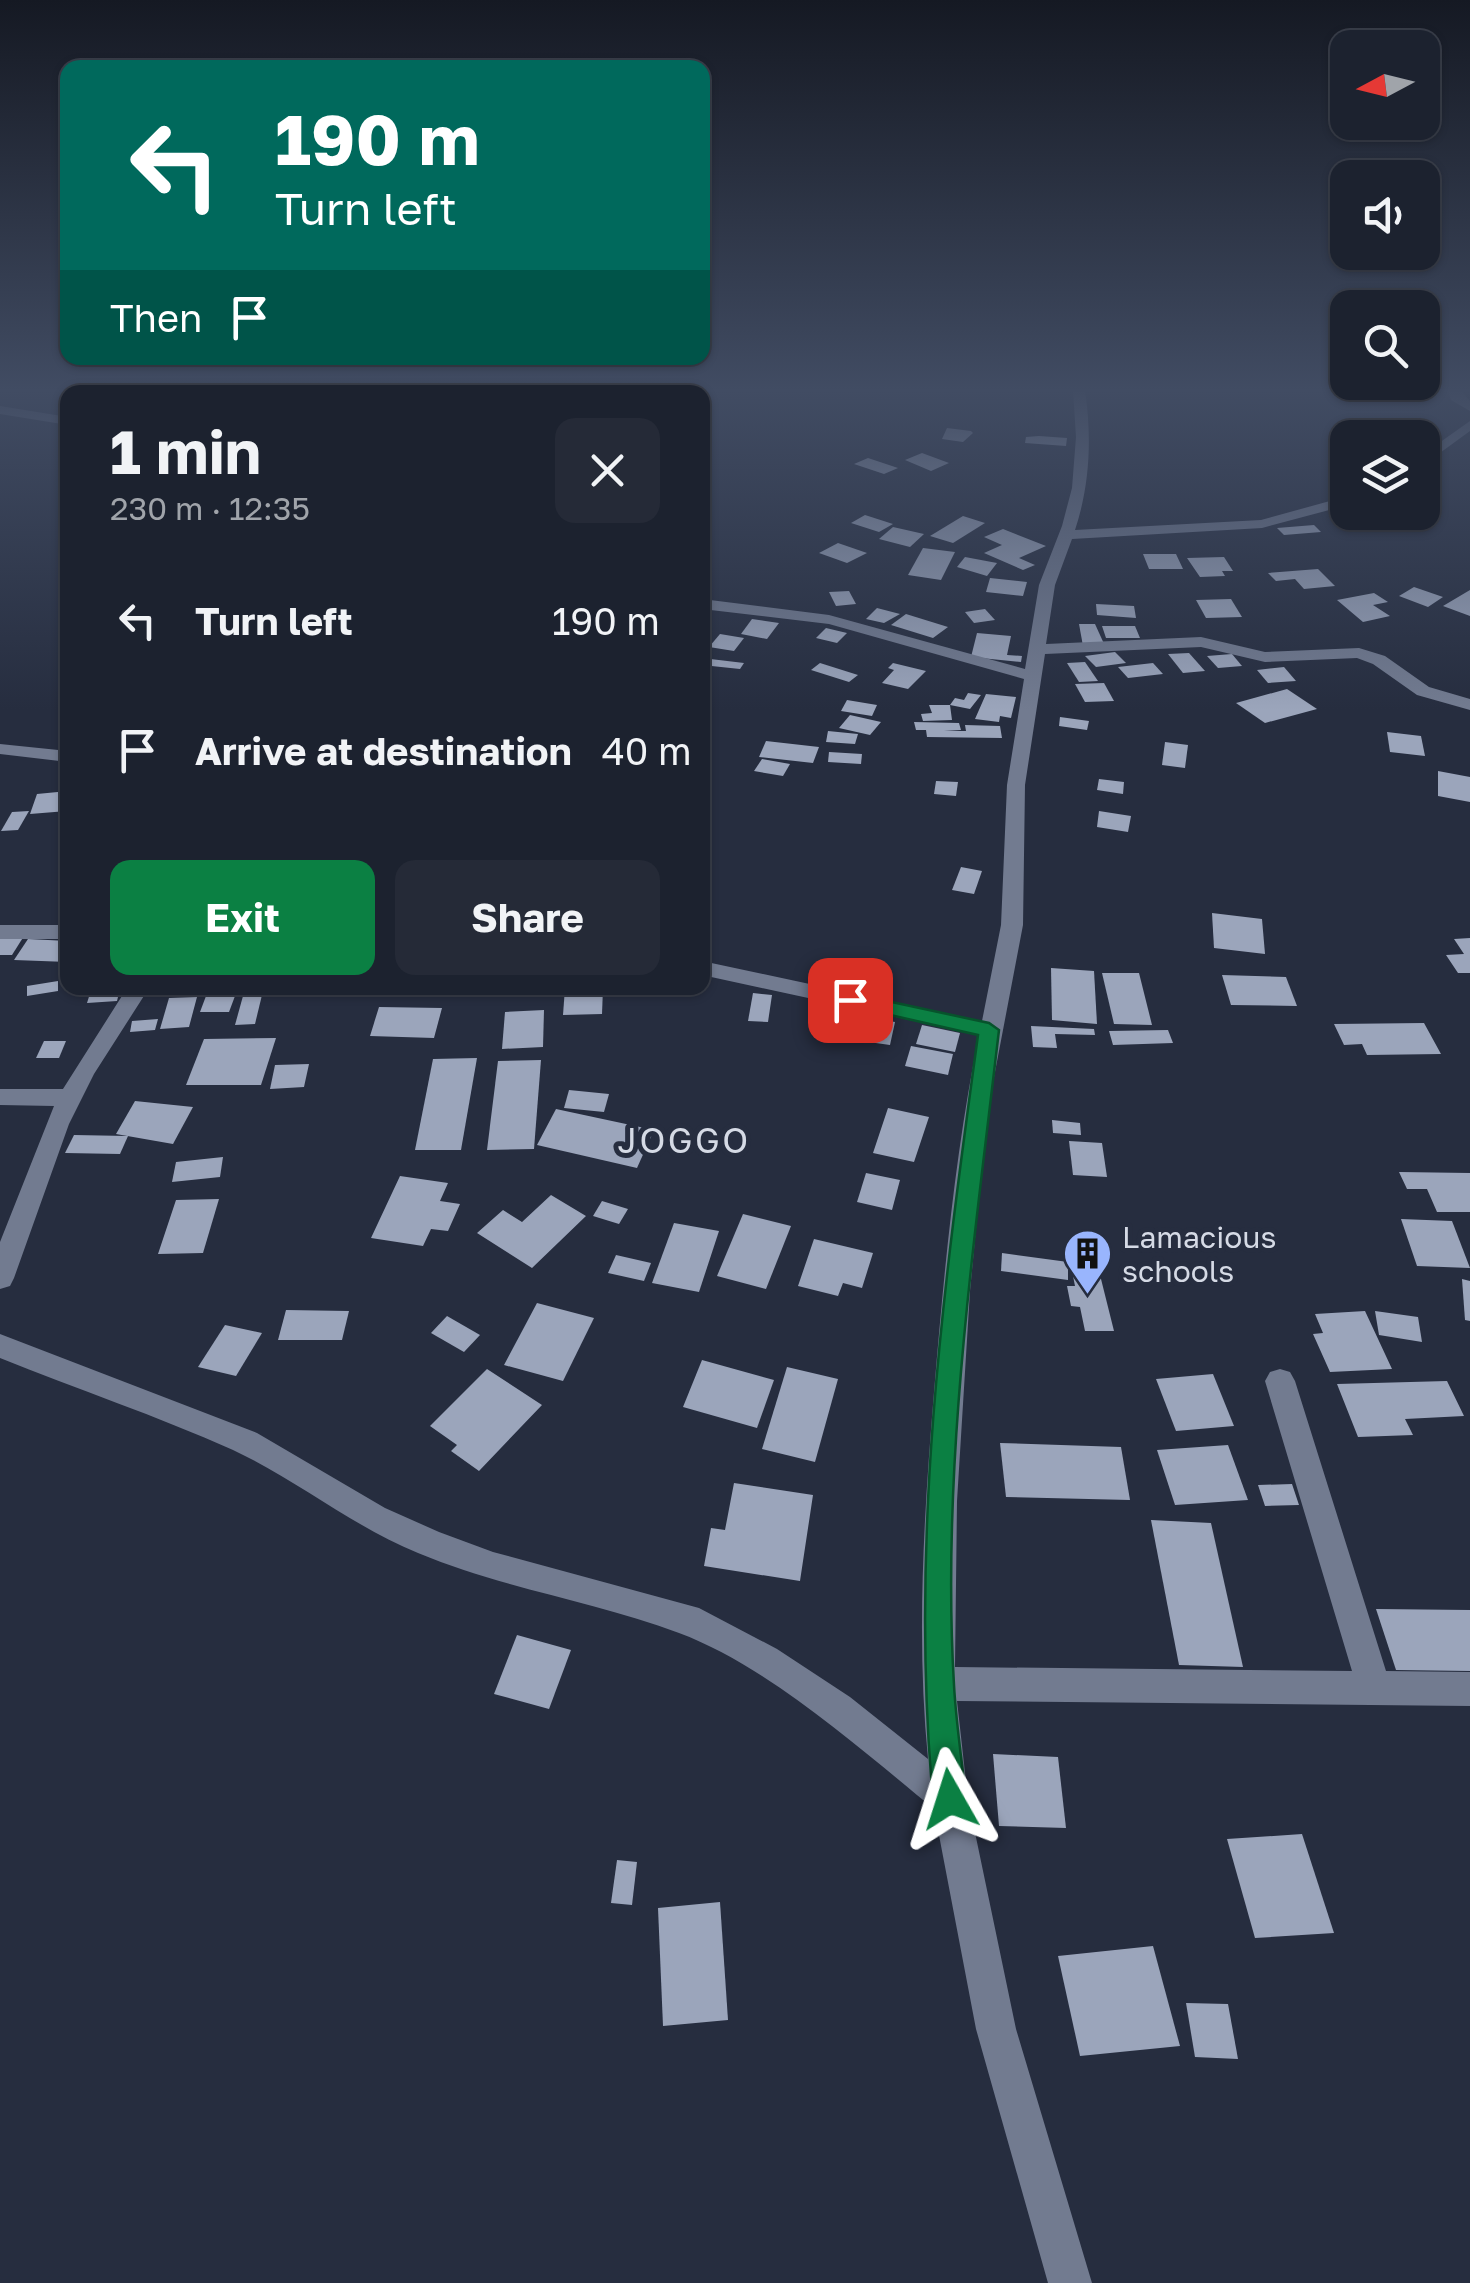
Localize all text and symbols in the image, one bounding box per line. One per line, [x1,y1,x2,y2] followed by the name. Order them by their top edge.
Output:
[1330,30,1440,140] north arrow
[1330,30,1440,530] map controls
[275,96,480,180] text: 190 m
[110,100,240,230] icon: left
[1330,160,1440,270] button: sound
[275,181,457,235] text: Turn left
[222,290,277,345] icon: arrive
[1330,290,1440,400] button: search
[110,295,202,340] text: Then
[110,415,261,487] text: 1 min
[555,418,660,523] button: close
[1330,420,1440,530] button: layers
[110,489,310,527] text: 230 m · 12:35
[110,593,165,648] icon: left
[195,598,353,643] text: Turn left
[552,598,660,643] text: 190 m
[110,723,165,778] icon: arrive
[195,728,572,773] text: Arrive at destination
[602,728,692,773] text: 40 m
[110,860,375,975] button: Exit
[395,860,660,975] button: Share
[808,958,893,1043] pin
[823,973,878,1028] icon: arrive
[617,1119,751,1161] district label: JOGGO
[1122,1219,1276,1289] place label: Lamacious schools
[1061,1228,1113,1296] building icon: Lamacious schools
[898,1747,1002,1851] position arrow

